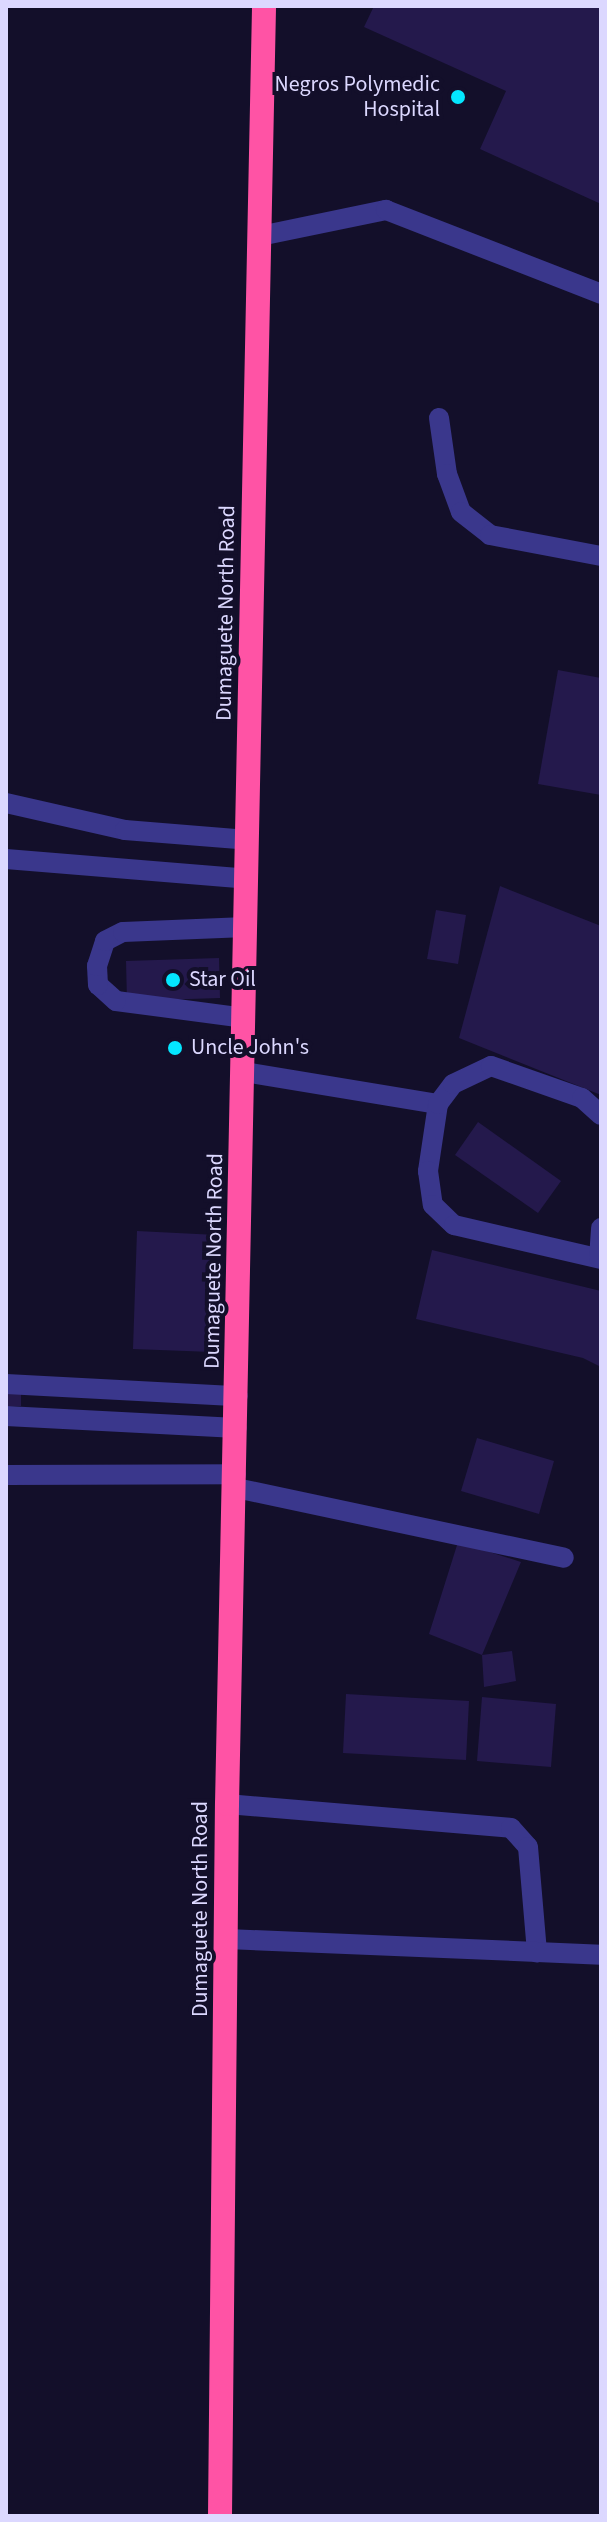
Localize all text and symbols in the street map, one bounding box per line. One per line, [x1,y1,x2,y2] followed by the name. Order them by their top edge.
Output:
[275,71,440,122] place label: Negros Polymedic Hospital
[447,86,469,108] marker: Negros Polymedic Hospital
[211,505,241,721] street label: Dumaguete North Road
[189,967,256,993] place label: Star Oil
[164,971,182,989] marker: Star Oil
[191,1035,309,1061] place label: Uncle John's
[166,1039,184,1057] marker: Uncle John's
[199,1153,229,1369] street label: Dumaguete North Road
[188,1801,214,2017] street label: Dumaguete North Road

